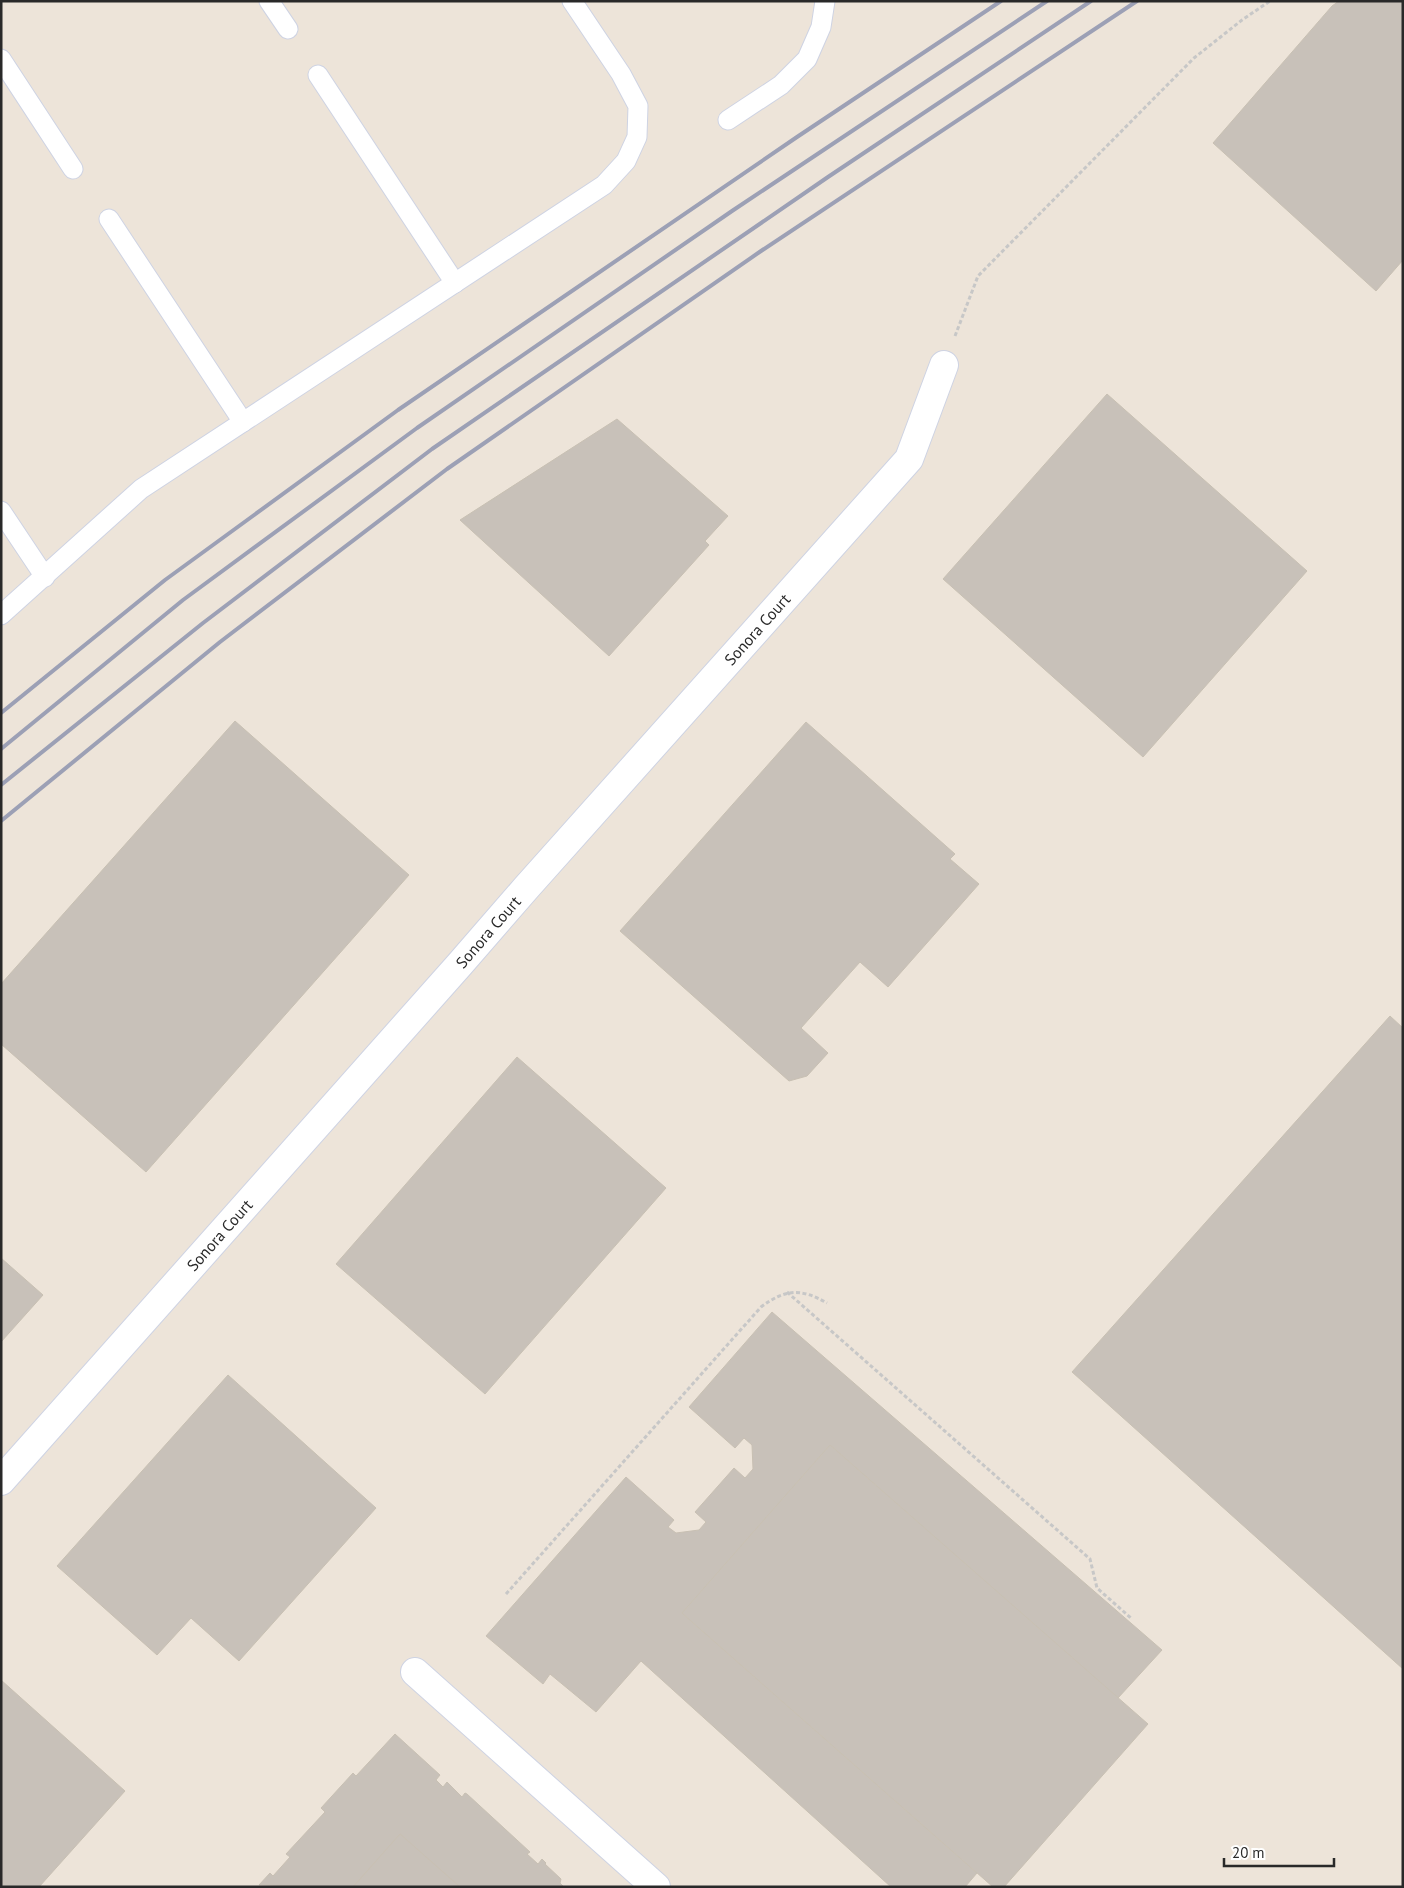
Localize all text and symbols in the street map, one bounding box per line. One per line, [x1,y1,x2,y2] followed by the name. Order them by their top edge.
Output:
[720,589,795,669] street label: Sonora Court
[451,891,525,972] street label: Sonora Court
[182,1195,257,1275] street label: Sonora Court
[1224,1836,1334,1868] scale bar
[1232,1843,1265,1862] text: 20 m

